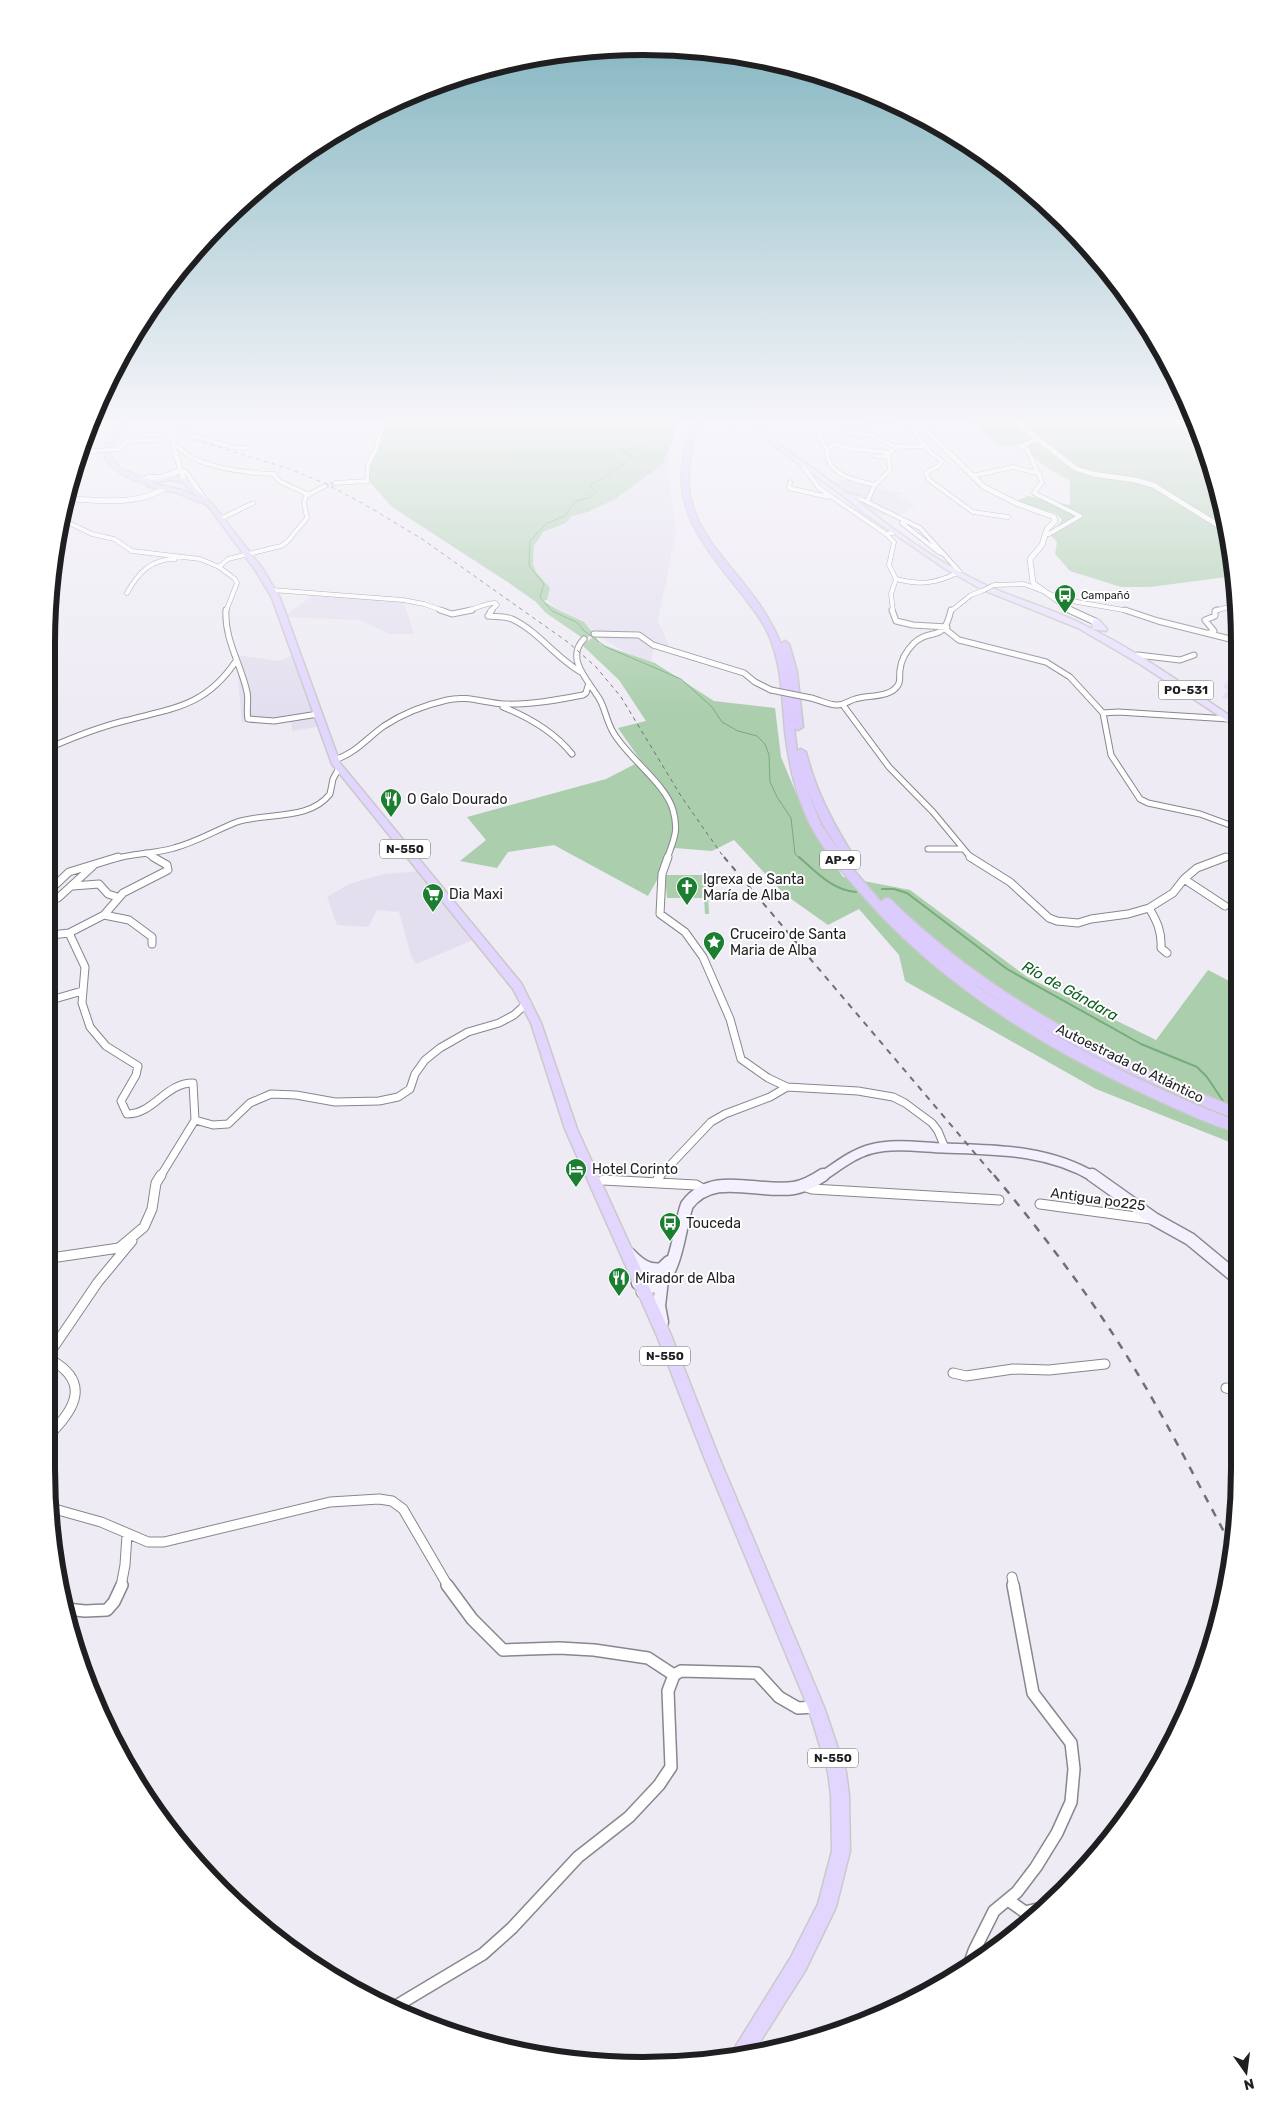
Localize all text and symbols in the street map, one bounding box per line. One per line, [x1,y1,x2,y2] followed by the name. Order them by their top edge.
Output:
[1053,583,1077,614] bus stop icon: Campañó
[1081,589,1130,602] place label: Campañó
[1158,680,1214,700] road number: PO-531
[379,787,403,818] restaurant icon: O Galo Dourado
[407,791,507,808] place label: O Galo Dourado
[380,840,430,859] road number: N-550
[820,850,860,870] road number: AP-9
[703,871,804,904] place label: Igrexa de Santa María de Alba
[675,875,699,906] church icon: Igrexa de Santa María de Alba
[421,882,445,913] supermarket icon: Dia Maxi
[449,886,503,903] place label: Dia Maxi
[730,926,846,959] place label: Cruceiro de Santa Maria de Alba
[702,930,726,961] place icon: Cruceiro de Santa Maria de Alba
[1019,957,1121,1025] water label: Río de Gándara
[1053,1020,1206,1107] street label: Autoestrada do Atlántico
[564,1157,588,1188] hotel icon: Hotel Corinto
[592,1161,678,1178] place label: Hotel Corinto
[1049,1184,1146,1215] street label: Antigua po225
[658,1211,682,1242] bus stop icon: Touceda
[686,1215,741,1232] place label: Touceda
[607,1266,631,1297] restaurant icon: Mirador de Alba
[635,1270,735,1287] place label: Mirador de Alba
[640,1346,690,1365] road number: N-550
[808,1749,858,1768] road number: N-550
[1221,2047,1271,2097] north arrow
[1242,2075,1256,2094] text: N

